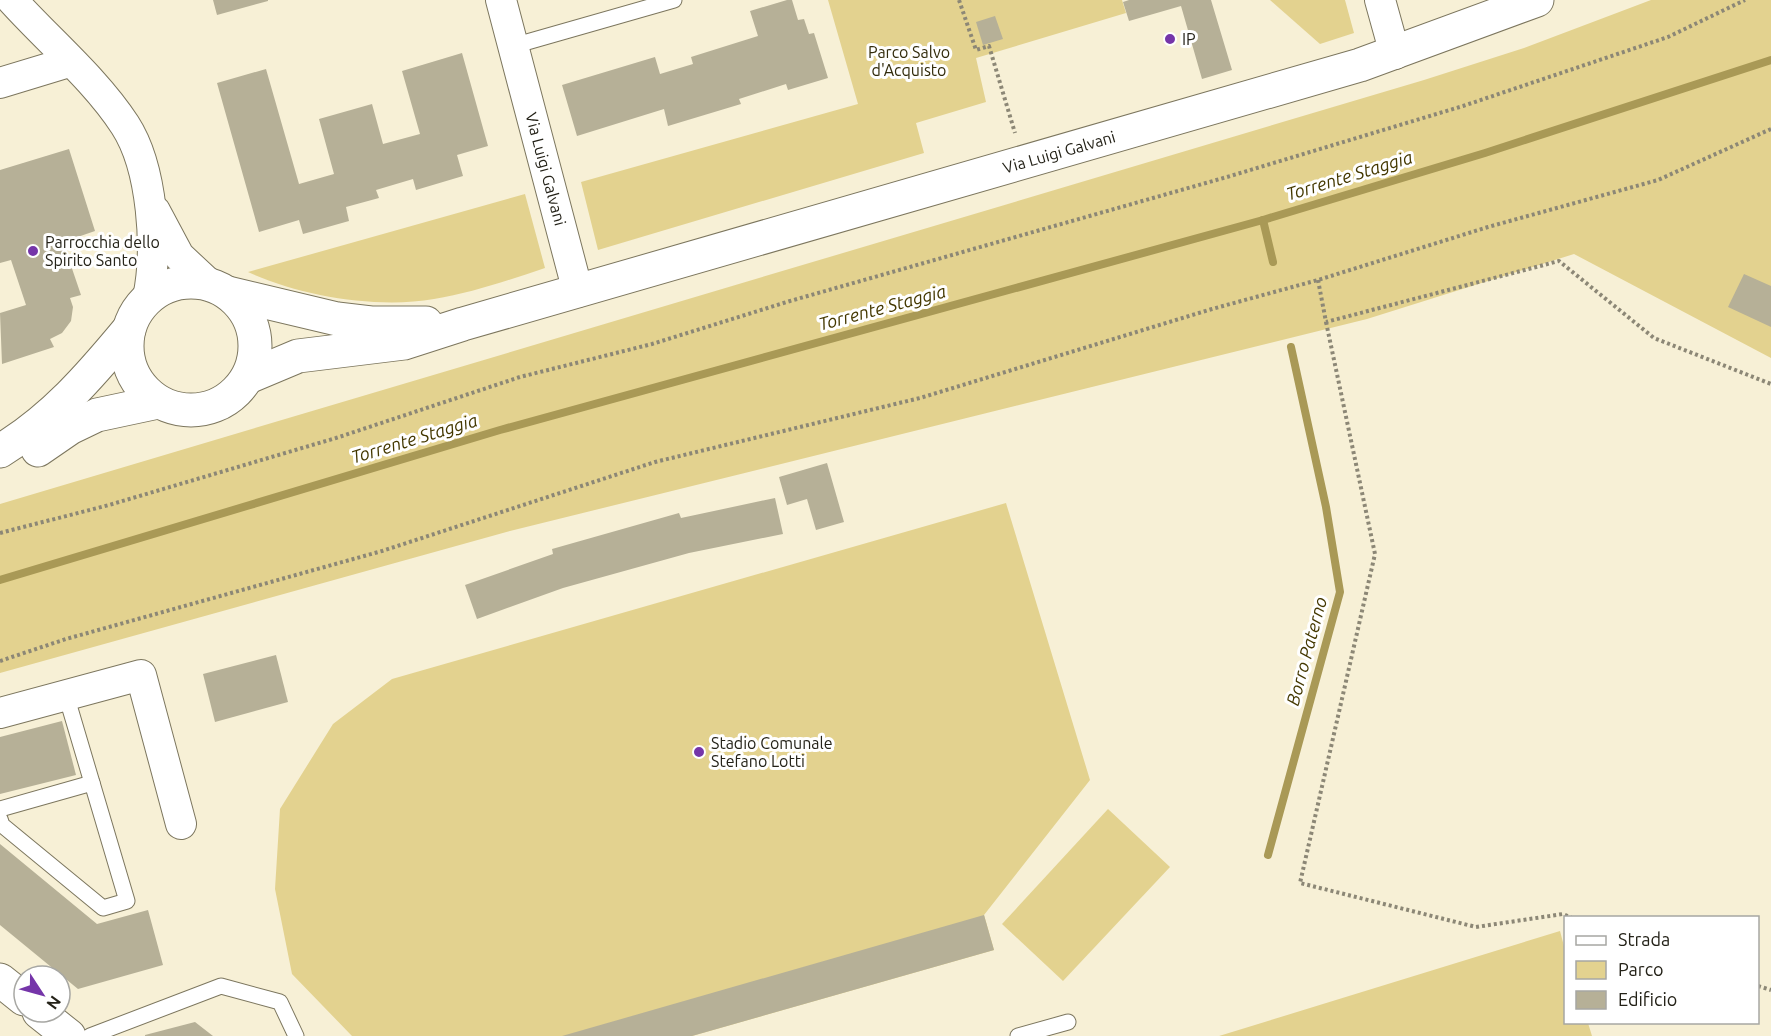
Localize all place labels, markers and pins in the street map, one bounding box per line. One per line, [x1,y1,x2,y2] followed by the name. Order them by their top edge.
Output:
[1182,30,1196,48] place label: IP
[1163,32,1177,46] marker: IP
[45,233,160,269] place label: Parrocchia dello Spirito Santo
[26,244,40,258] marker: Parrocchia dello Spirito Santo
[711,734,833,770] place label: Stadio Comunale Stefano Lotti
[692,745,706,759] marker: Stadio Comunale Stefano Lotti

